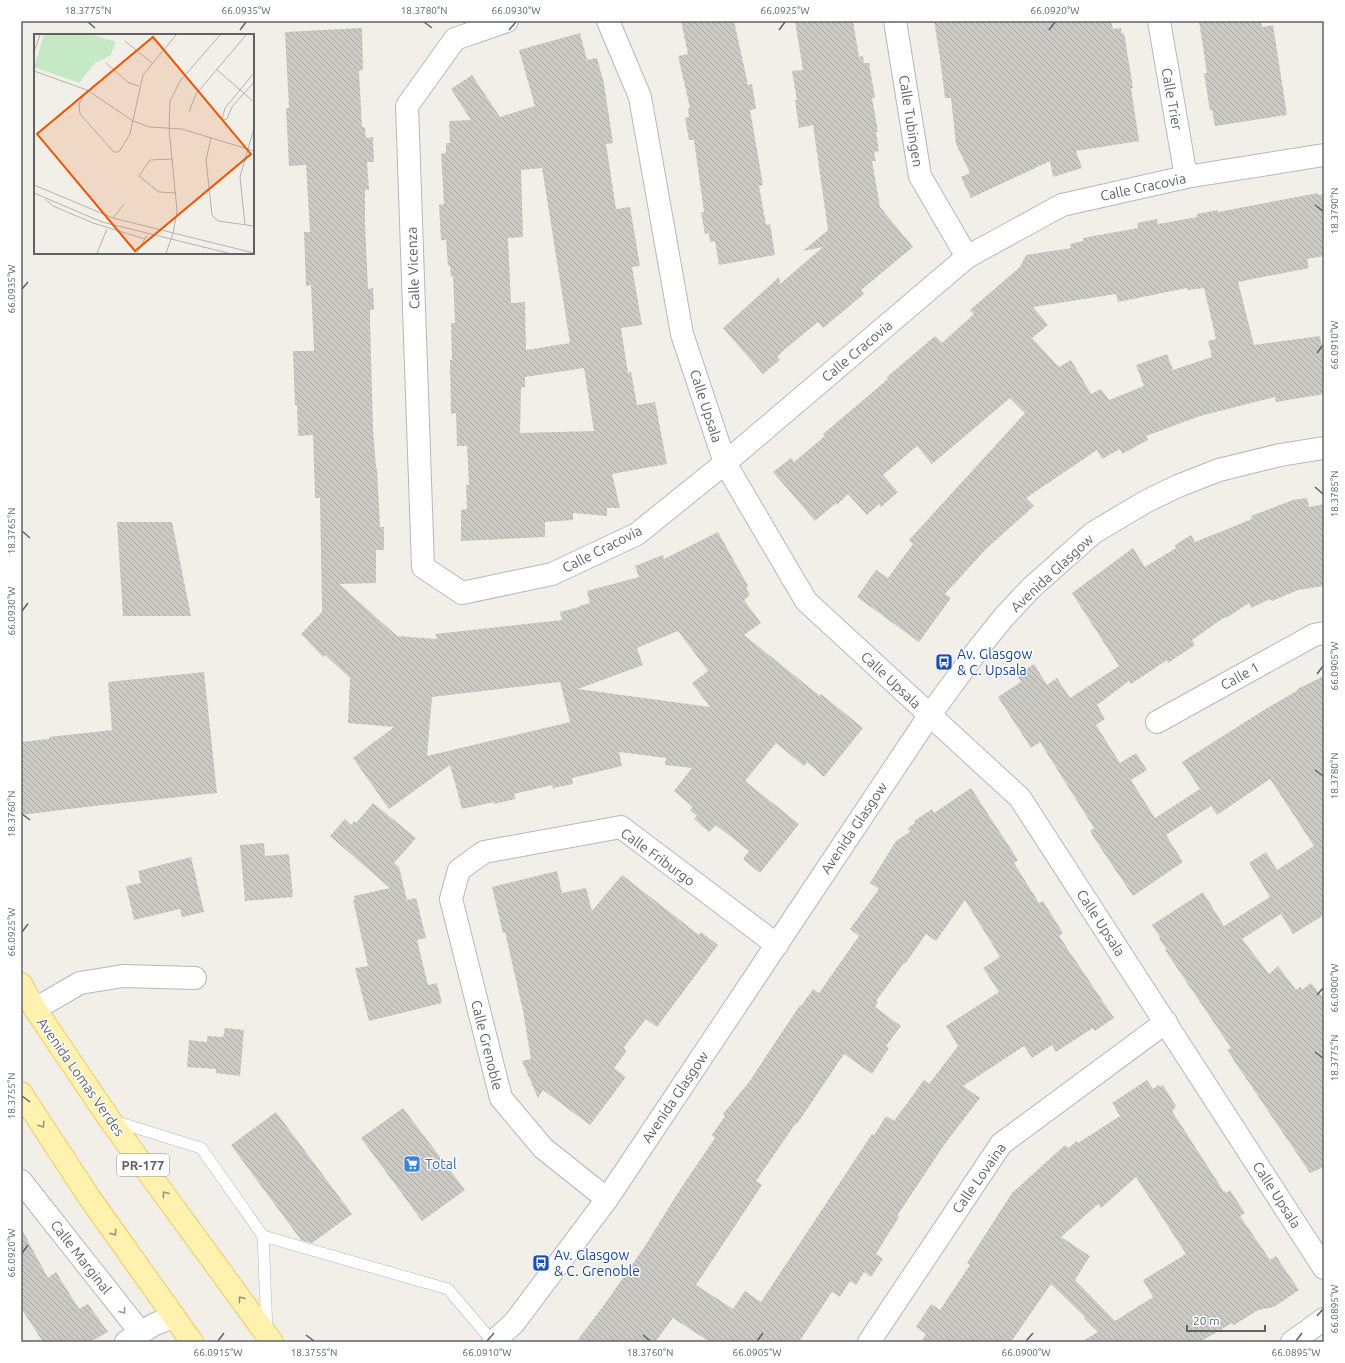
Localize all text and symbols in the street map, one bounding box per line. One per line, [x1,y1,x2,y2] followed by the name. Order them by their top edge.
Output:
[65,5,111,16] text: 18.3775°N
[222,5,270,16] text: 66.0935°W
[401,5,447,16] text: 18.3780°N
[492,5,540,16] text: 66.0930°W
[761,5,809,16] text: 66.0925°W
[1031,5,1079,16] text: 66.0920°W
[34,34,254,254] inset map
[1159,67,1185,132] street label: Calle Trier
[896,74,926,168] street label: Calle Tubingen
[1099,170,1187,204] street label: Calle Cracovia
[1329,188,1340,234] text: 18.3790°N
[404,226,422,310] street label: Calle Vicenza
[6,265,17,313] text: 66.0935°W
[818,317,896,385] street label: Calle Cracovia
[1329,321,1340,369] text: 66.0910°W
[687,367,725,445] street label: Calle Upsala
[1329,471,1340,517] text: 18.3785°N
[6,508,17,554] text: 18.3765°N
[560,522,644,576] street label: Calle Cracovia
[1007,531,1097,615] street label: Avenida Glasgow
[6,587,17,635] text: 66.0930°W
[1329,642,1340,690] text: 66.0905°W
[957,646,1032,678] place label: Av. Glasgow & C. Upsala
[858,648,924,712] street label: Calle Upsala
[934,652,954,672] bus stop icon: Av. Glasgow & C. Upsala
[1218,659,1262,693] street label: Calle 1
[1329,753,1340,799] text: 18.3780°N
[818,779,891,877] street label: Avenida Glasgow
[6,791,17,837] text: 18.3760°N
[618,825,698,889] street label: Calle Friburgo
[1074,887,1128,959] street label: Calle Upsala
[6,908,17,956] text: 66.0925°W
[1329,964,1340,1012] text: 66.0900°W
[468,998,506,1092] street label: Calle Grenoble
[34,1015,128,1139] street label: Avenida Lomas Verdes
[1329,1035,1340,1081] text: 18.3775°N
[639,1048,712,1146] street label: Avenida Glasgow
[6,1073,17,1119] text: 18.3755°N
[37,1121,45,1128] one-way arrow
[949,1140,1009,1216] street label: Calle Lovaina
[117,1154,169,1176] road number: PR-177
[402,1154,422,1174] supermarket icon: Total
[425,1156,457,1172] place label: Total
[1250,1159,1304,1231] street label: Calle Upsala
[162,1192,169,1199] one-way arrow
[47,1217,115,1297] street label: Calle Marginal
[6,1229,17,1277] text: 66.0920°W
[109,1229,116,1236] one-way arrow
[554,1247,640,1279] place label: Av. Glasgow & C. Grenoble
[531,1253,551,1273] bus stop icon: Av. Glasgow & C. Grenoble
[1329,1285,1340,1333] text: 66.0895°W
[239,1297,246,1304] one-way arrow
[119,1306,126,1313] one-way arrow
[1187,1307,1265,1333] scale bar
[1193,1314,1220,1327] text: 20 m
[194,1347,242,1358] text: 66.0915°W
[291,1347,337,1358] text: 18.3755°N
[463,1347,511,1358] text: 66.0910°W
[627,1347,673,1358] text: 18.3760°N
[733,1347,781,1358] text: 66.0905°W
[1002,1347,1050,1358] text: 66.0900°W
[1272,1347,1320,1358] text: 66.0895°W

